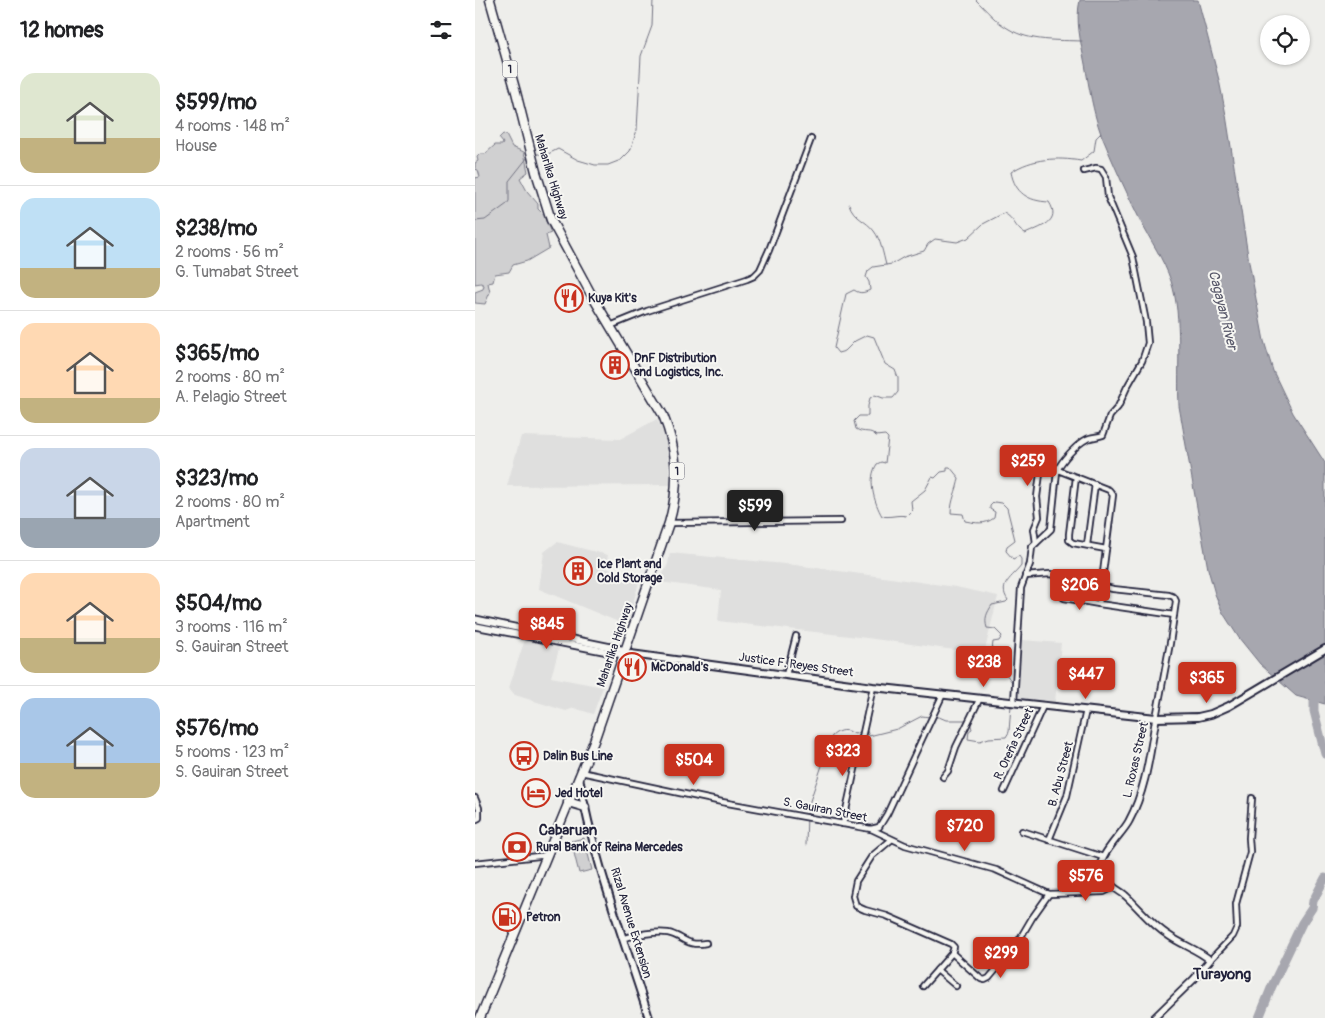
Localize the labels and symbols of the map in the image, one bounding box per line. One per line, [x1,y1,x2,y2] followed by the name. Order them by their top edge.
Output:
[503,61,517,78] road number: 1
[531,133,571,221] street label: Maharlika Highway
[1205,269,1242,353] water label: Cagayan River
[554,283,584,313] restaurant icon: Kuya Kit's
[588,291,637,306] place label: Kuya Kit's
[600,350,630,380] building icon: DnF Distribution and Logistics, Inc.
[634,351,724,380] place label: DnF Distribution and Logistics, Inc.
[998,444,1058,487] pin: $259
[669,462,685,480] road number: 1
[725,490,785,532] pin: $599
[563,556,593,586] building icon: Ice Plant and Cold Storage
[597,557,663,586] place label: Ice Plant and Cold Storage
[1050,568,1110,611] pin: $206
[594,601,636,689] street label: Maharlika Highway
[517,608,577,650] pin: $845
[954,646,1014,688] pin: $238
[738,650,854,680] street label: Justice F. Reyes Street
[617,652,647,682] restaurant icon: McDonald's
[1056,658,1116,700] pin: $447
[651,660,709,675] place label: McDonald's
[1177,662,1237,704] pin: $365
[991,706,1037,782] street label: R. Oreña Street
[1120,720,1152,799] street label: L. Roxas Street
[813,734,873,777] pin: $323
[1045,740,1077,808] street label: B. Abu Street
[509,741,539,771] bus stop icon: Dalin Bus Line
[664,744,724,786] pin: $504
[543,749,614,764] place label: Dalin Bus Line
[521,778,551,808] hotel icon: Jed Hotel
[555,786,603,801] place label: Jed Hotel
[782,795,868,826] street label: S. Gauiran Street
[935,810,995,852] pin: $720
[539,821,598,840] district label: Cabaruan
[502,832,532,862] bank icon: Rural Bank of Reina Mercedes
[536,840,683,855] place label: Rural Bank of Reina Mercedes
[1056,860,1116,902] pin: $576
[607,866,655,980] street label: Rizal Avenue Extension
[492,902,522,932] fuel station icon: Petron
[526,910,561,925] place label: Petron
[971,936,1031,979] pin: $299
[1192,965,1251,984] district label: Turayong

